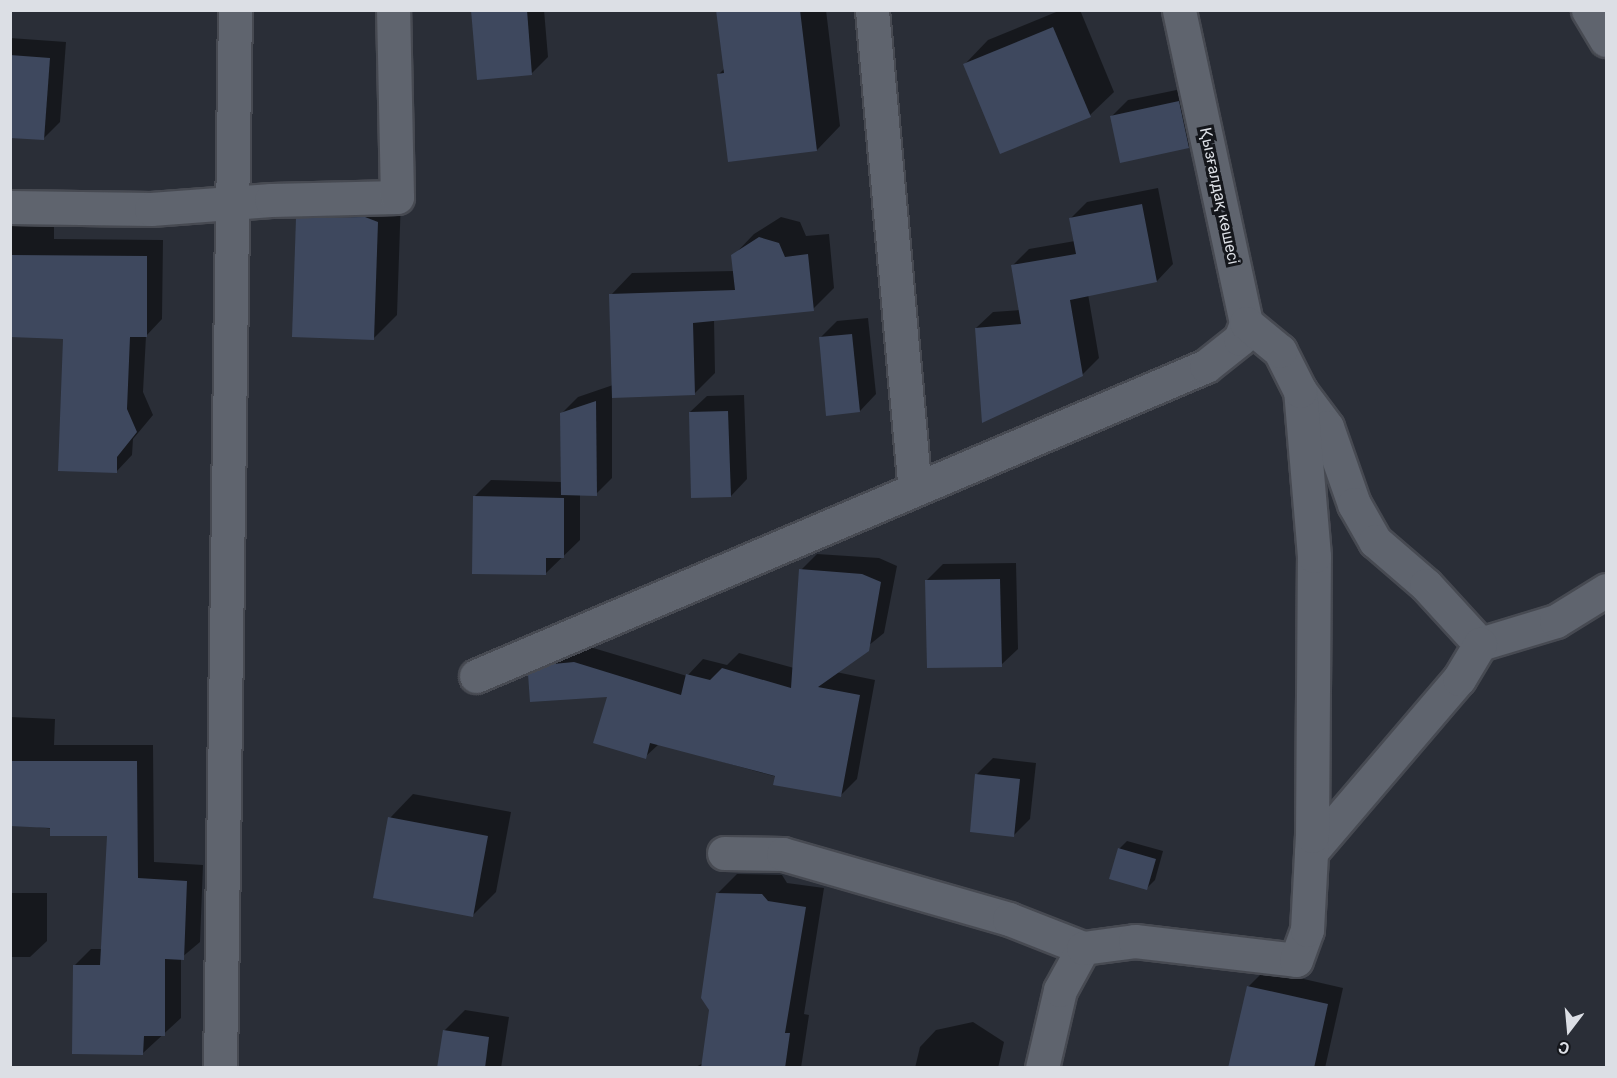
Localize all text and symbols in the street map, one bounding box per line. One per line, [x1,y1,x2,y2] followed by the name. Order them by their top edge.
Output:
[1195,126,1243,266] street label: Қызғалдақ көшесі
[1539,1000,1599,1060] north arrow
[1556,1037,1572,1058] text: С

